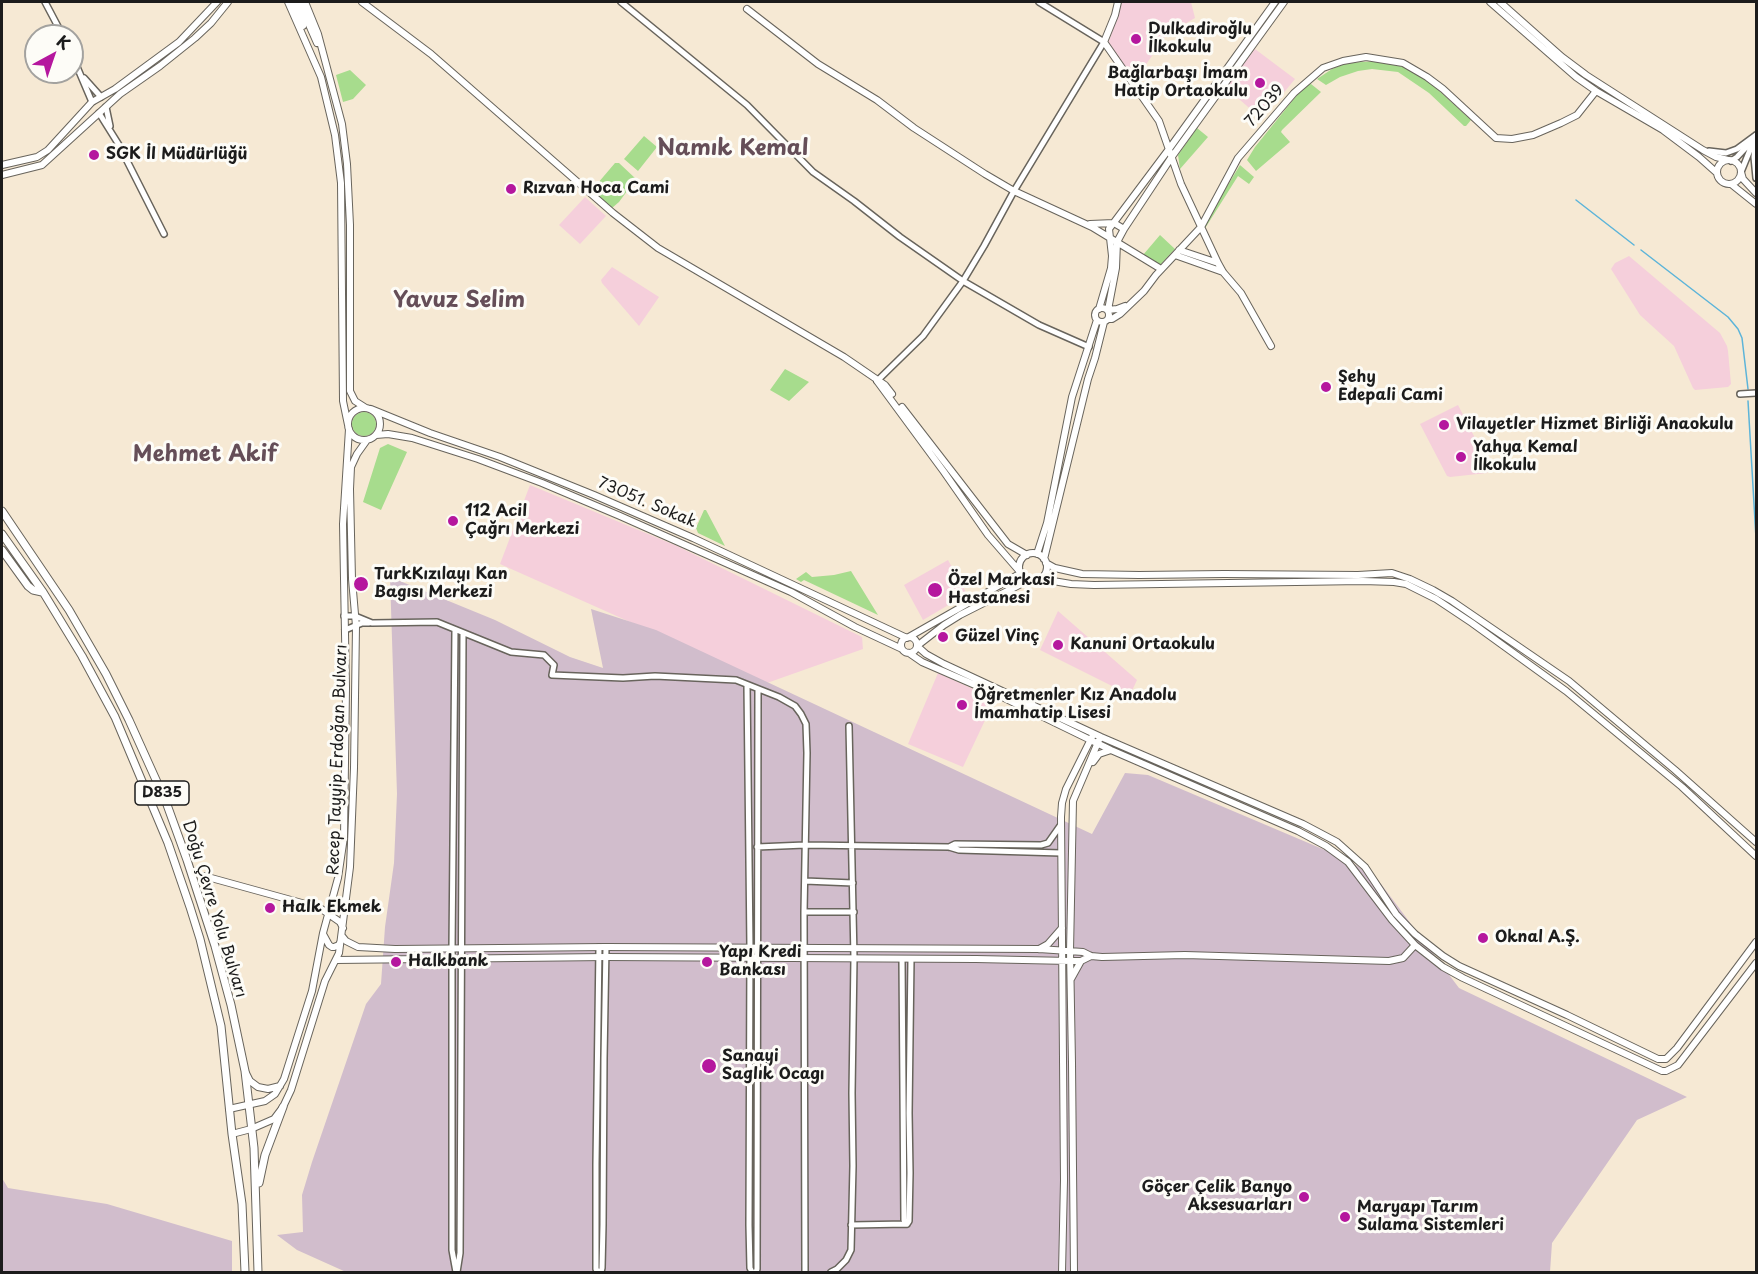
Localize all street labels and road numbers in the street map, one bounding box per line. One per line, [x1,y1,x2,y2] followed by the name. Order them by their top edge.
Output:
[1241,81,1289,131] street label: 72039
[595,474,699,532] street label: 73051. Sokak
[324,644,352,876] street label: Recep Tayyip Erdoğan Bulvarı
[135,781,189,805] road number: D835
[178,818,250,1000] street label: Doğu Çevre Yolu Bulvarı

